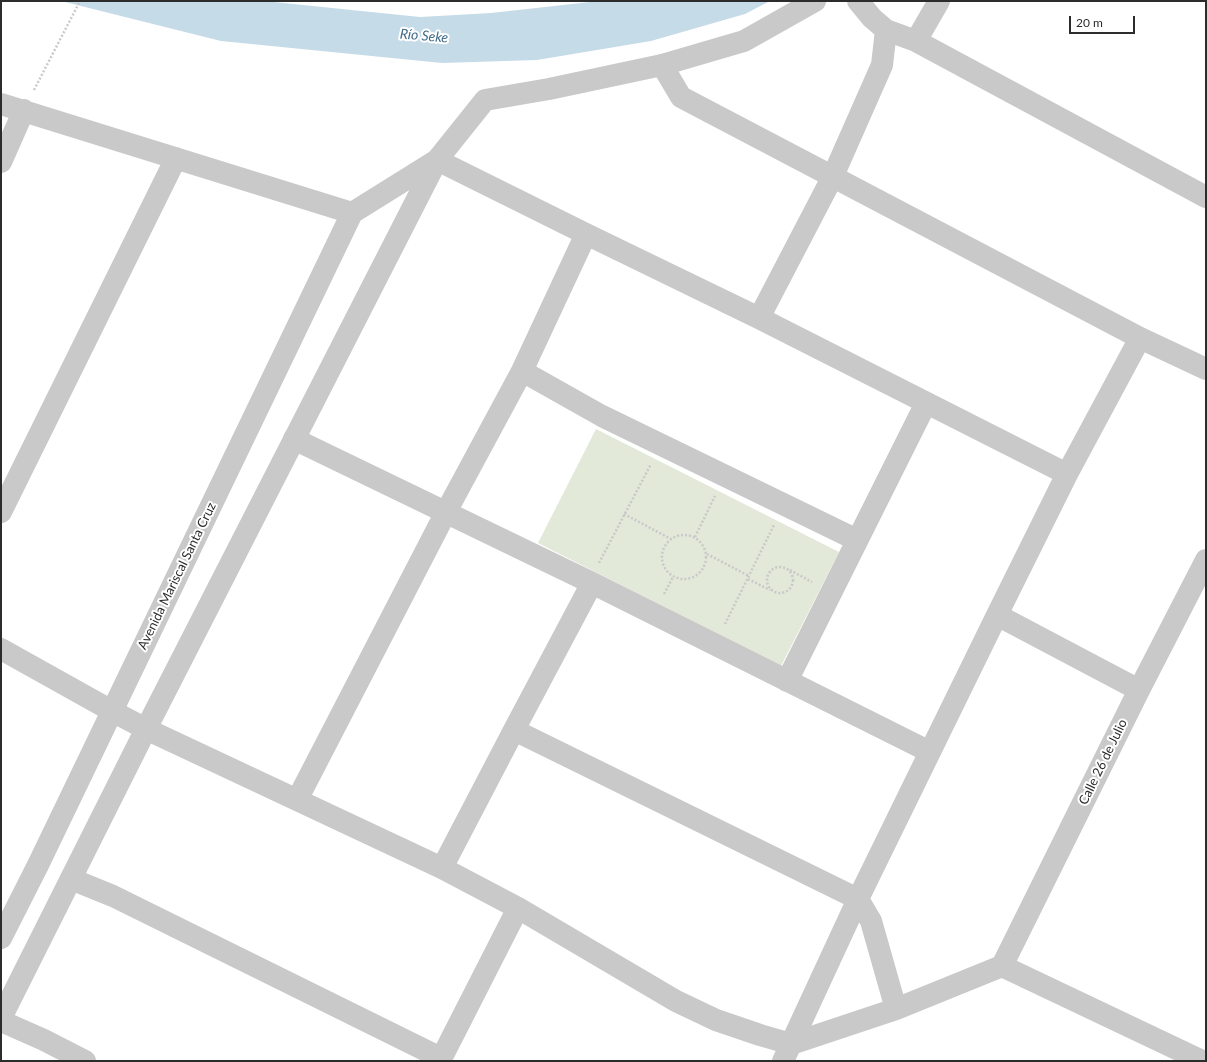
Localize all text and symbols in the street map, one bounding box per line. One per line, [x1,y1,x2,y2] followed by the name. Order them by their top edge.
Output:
[1071,8,1137,34] scale bar
[1076,15,1103,30] text: 20 m
[399,26,449,46] water label: Río Seke
[135,500,219,652] street label: Avenida Mariscal Santa Cruz
[1076,717,1130,807] street label: Calle 26 de Julio

